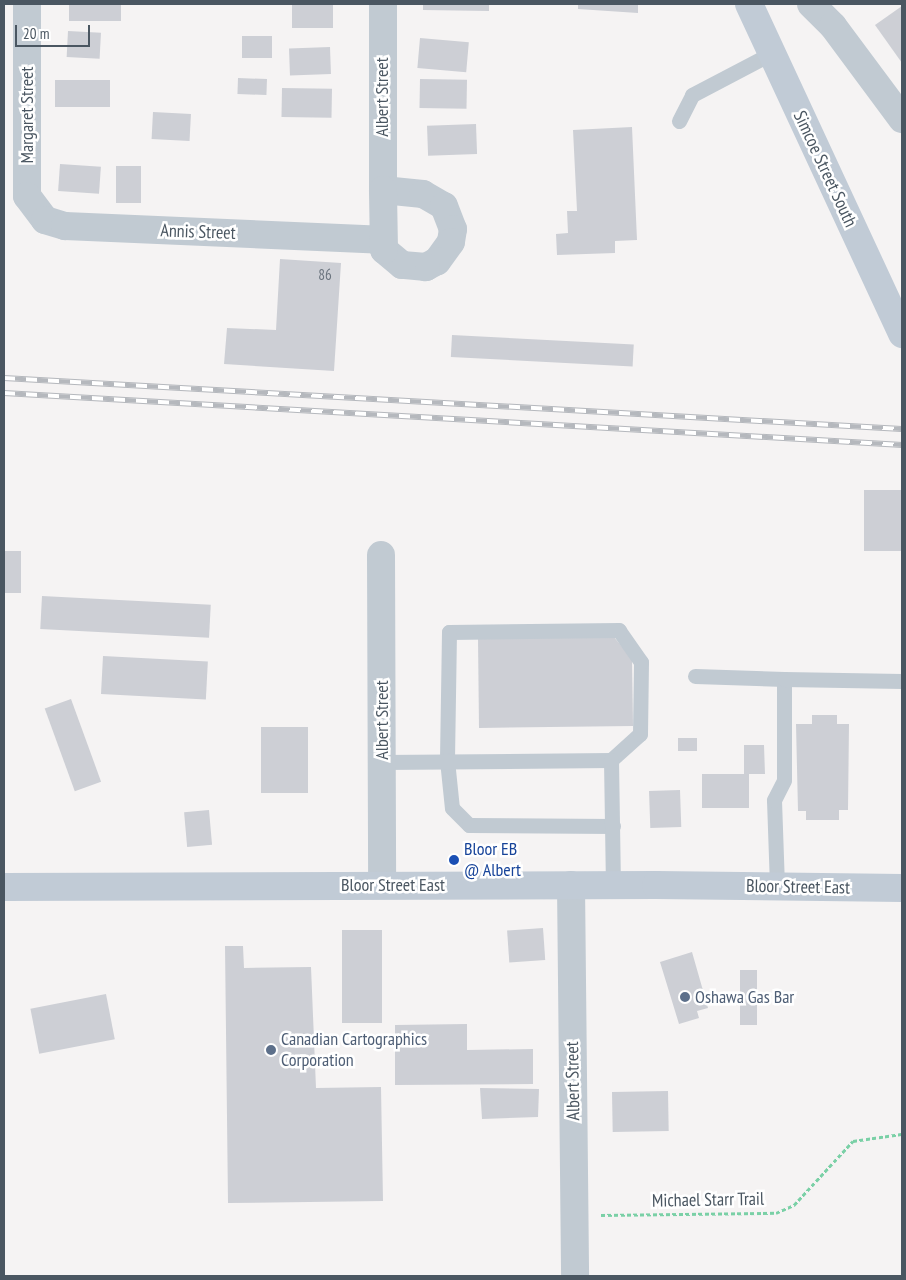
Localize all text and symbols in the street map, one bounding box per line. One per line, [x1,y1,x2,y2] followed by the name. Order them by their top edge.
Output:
[18,15,92,47] scale bar
[23,24,49,43] text: 20 m
[371,57,393,137] street label: Albert Street
[16,67,38,163] street label: Margaret Street
[789,107,861,231] street label: Simcoe Street South
[160,220,236,244] street label: Annis Street
[318,266,332,284] house number: 86
[371,680,393,760] street label: Albert Street
[464,839,522,882] place label: Bloor EB @ Albert
[448,854,460,866] marker: Bloor EB @ Albert
[341,874,445,896] street label: Bloor Street East
[746,875,850,899] street label: Bloor Street East
[695,986,794,1008] place label: Oshawa Gas Bar
[679,991,691,1003] marker: Oshawa Gas Bar
[281,1029,427,1072] place label: Canadian Cartographics Corporation
[562,1041,584,1121] street label: Albert Street
[265,1044,277,1056] marker: Canadian Cartographics Corporation
[652,1188,764,1212] street label: Michael Starr Trail

